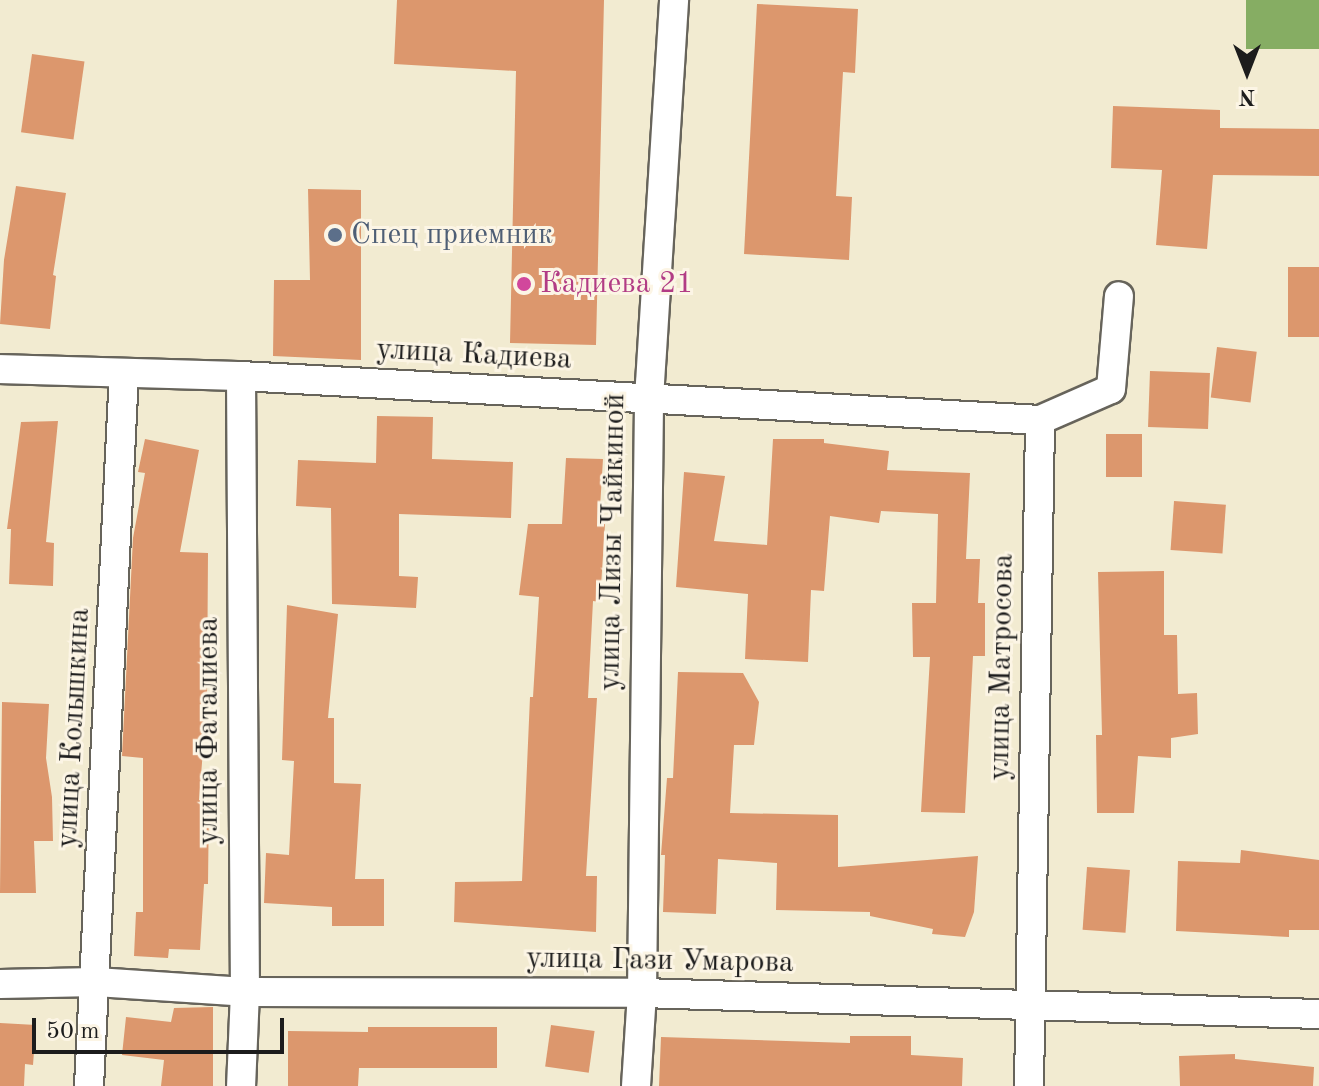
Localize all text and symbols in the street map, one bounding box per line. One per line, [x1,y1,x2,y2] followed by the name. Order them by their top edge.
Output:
[1207,32,1287,112] north arrow
[1239,85,1255,107] text: N
[351,217,553,253] place label: Спец приемник
[326,226,344,244] marker: Спец приемник
[540,266,694,302] place label: Кадиева 21
[515,275,533,293] marker: Кадиева 21
[375,332,573,378] street label: улица Кадиева
[592,393,634,691] street label: улица Лизы Чайкиной
[982,553,1022,781] street label: улица Матросова
[50,607,98,849] street label: улица Колышкина
[191,617,227,845] street label: улица Фаталиева
[526,941,794,981] street label: улица Гази Умарова
[36,1002,288,1052] scale bar
[46,1020,100,1044] text: 50 m

